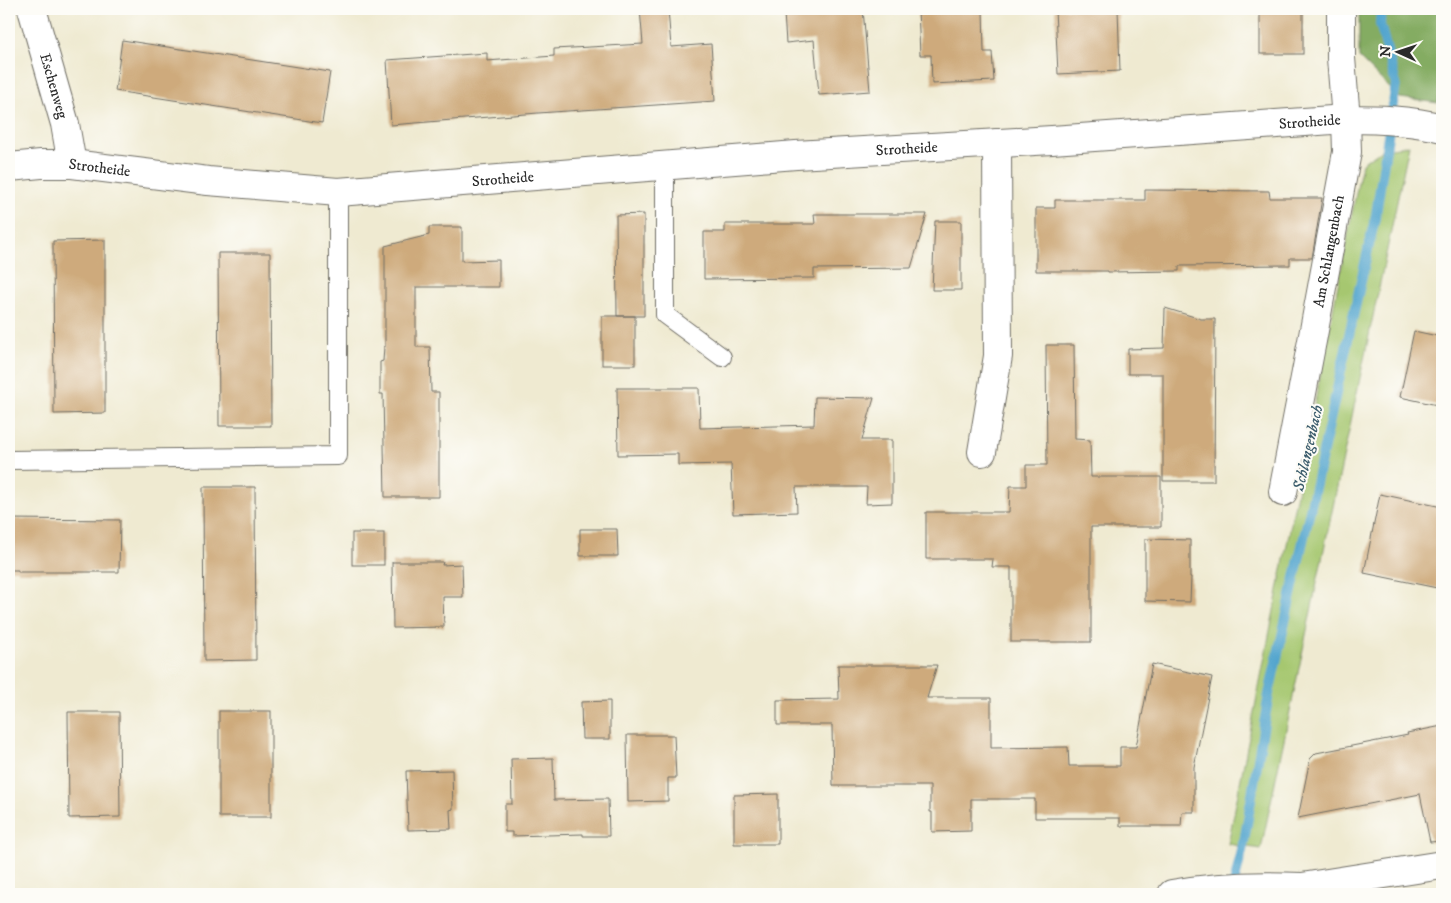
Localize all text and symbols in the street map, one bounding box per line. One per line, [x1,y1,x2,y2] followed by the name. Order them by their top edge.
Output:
[1374,28,1424,78] north arrow
[1377,45,1395,58] text: N
[36,51,73,121] street label: Eschenweg
[1278,110,1341,133] street label: Strotheide
[875,137,938,160] street label: Strotheide
[68,154,132,181] street label: Strotheide
[471,167,534,191] street label: Strotheide
[1309,193,1348,309] street label: Am Schlangenbach
[1288,403,1328,494] water label: Schlangenbach

